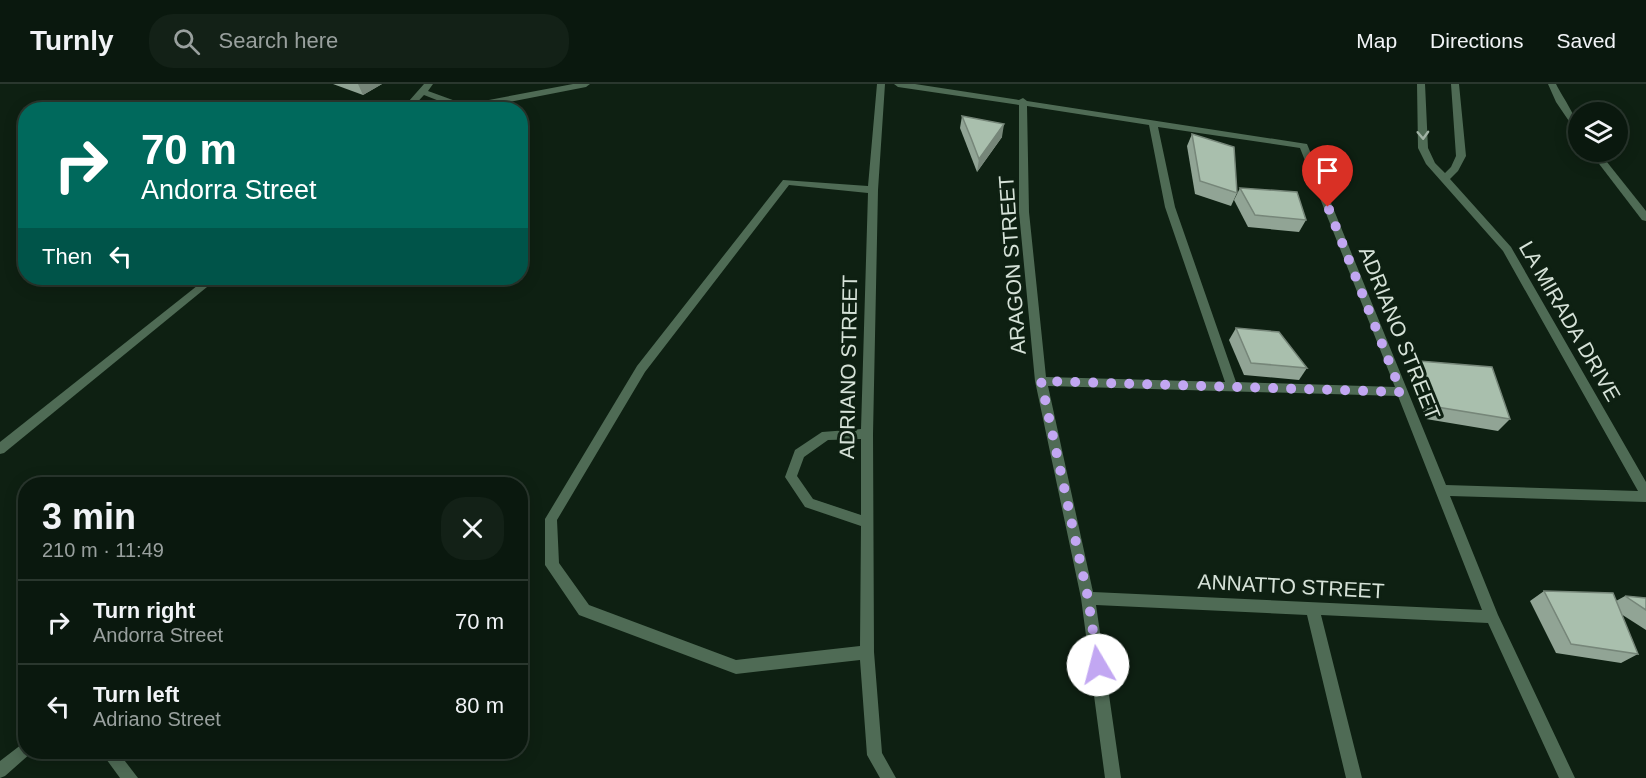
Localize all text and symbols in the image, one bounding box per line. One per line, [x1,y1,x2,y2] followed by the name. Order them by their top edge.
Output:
[149,14,569,68] search box
[30,25,113,56] text: Turnly
[170,25,203,58] icon: search
[218,28,338,53] text: Search here
[1356,29,1397,52] text: Map
[1430,29,1523,52] text: Directions
[1556,29,1616,52] text: Saved
[1568,102,1628,162] map controls
[1568,102,1628,162] button: layers
[42,126,120,204] icon: right
[141,126,237,173] text: 70 m
[1416,130,1429,139] one-way arrow
[1302,145,1353,207] pin
[1311,154,1344,187] icon: arrive
[994,174,1030,355] street label: ARAGON STREET
[141,175,317,205] text: Andorra Street
[1515,237,1625,405] street label: LA MIRADA DRIVE
[104,240,137,273] icon: left
[1355,243,1445,423] street label: ADRIANO STREET
[42,244,92,269] text: Then
[835,274,861,459] street label: ADRIANO STREET
[42,496,136,537] text: 3 min
[441,497,504,560] button: close
[42,539,164,561] text: 210 m · 11:49
[1197,570,1385,602] street label: ANNATTO STREET
[93,598,195,623] text: Turn right
[42,606,75,639] icon: right
[455,609,504,634] text: 70 m
[93,624,223,646] text: Andorra Street
[1066,633,1130,697] position arrow
[93,682,179,707] text: Turn left
[42,690,75,723] icon: left
[455,693,504,718] text: 80 m
[93,708,221,730] text: Adriano Street

